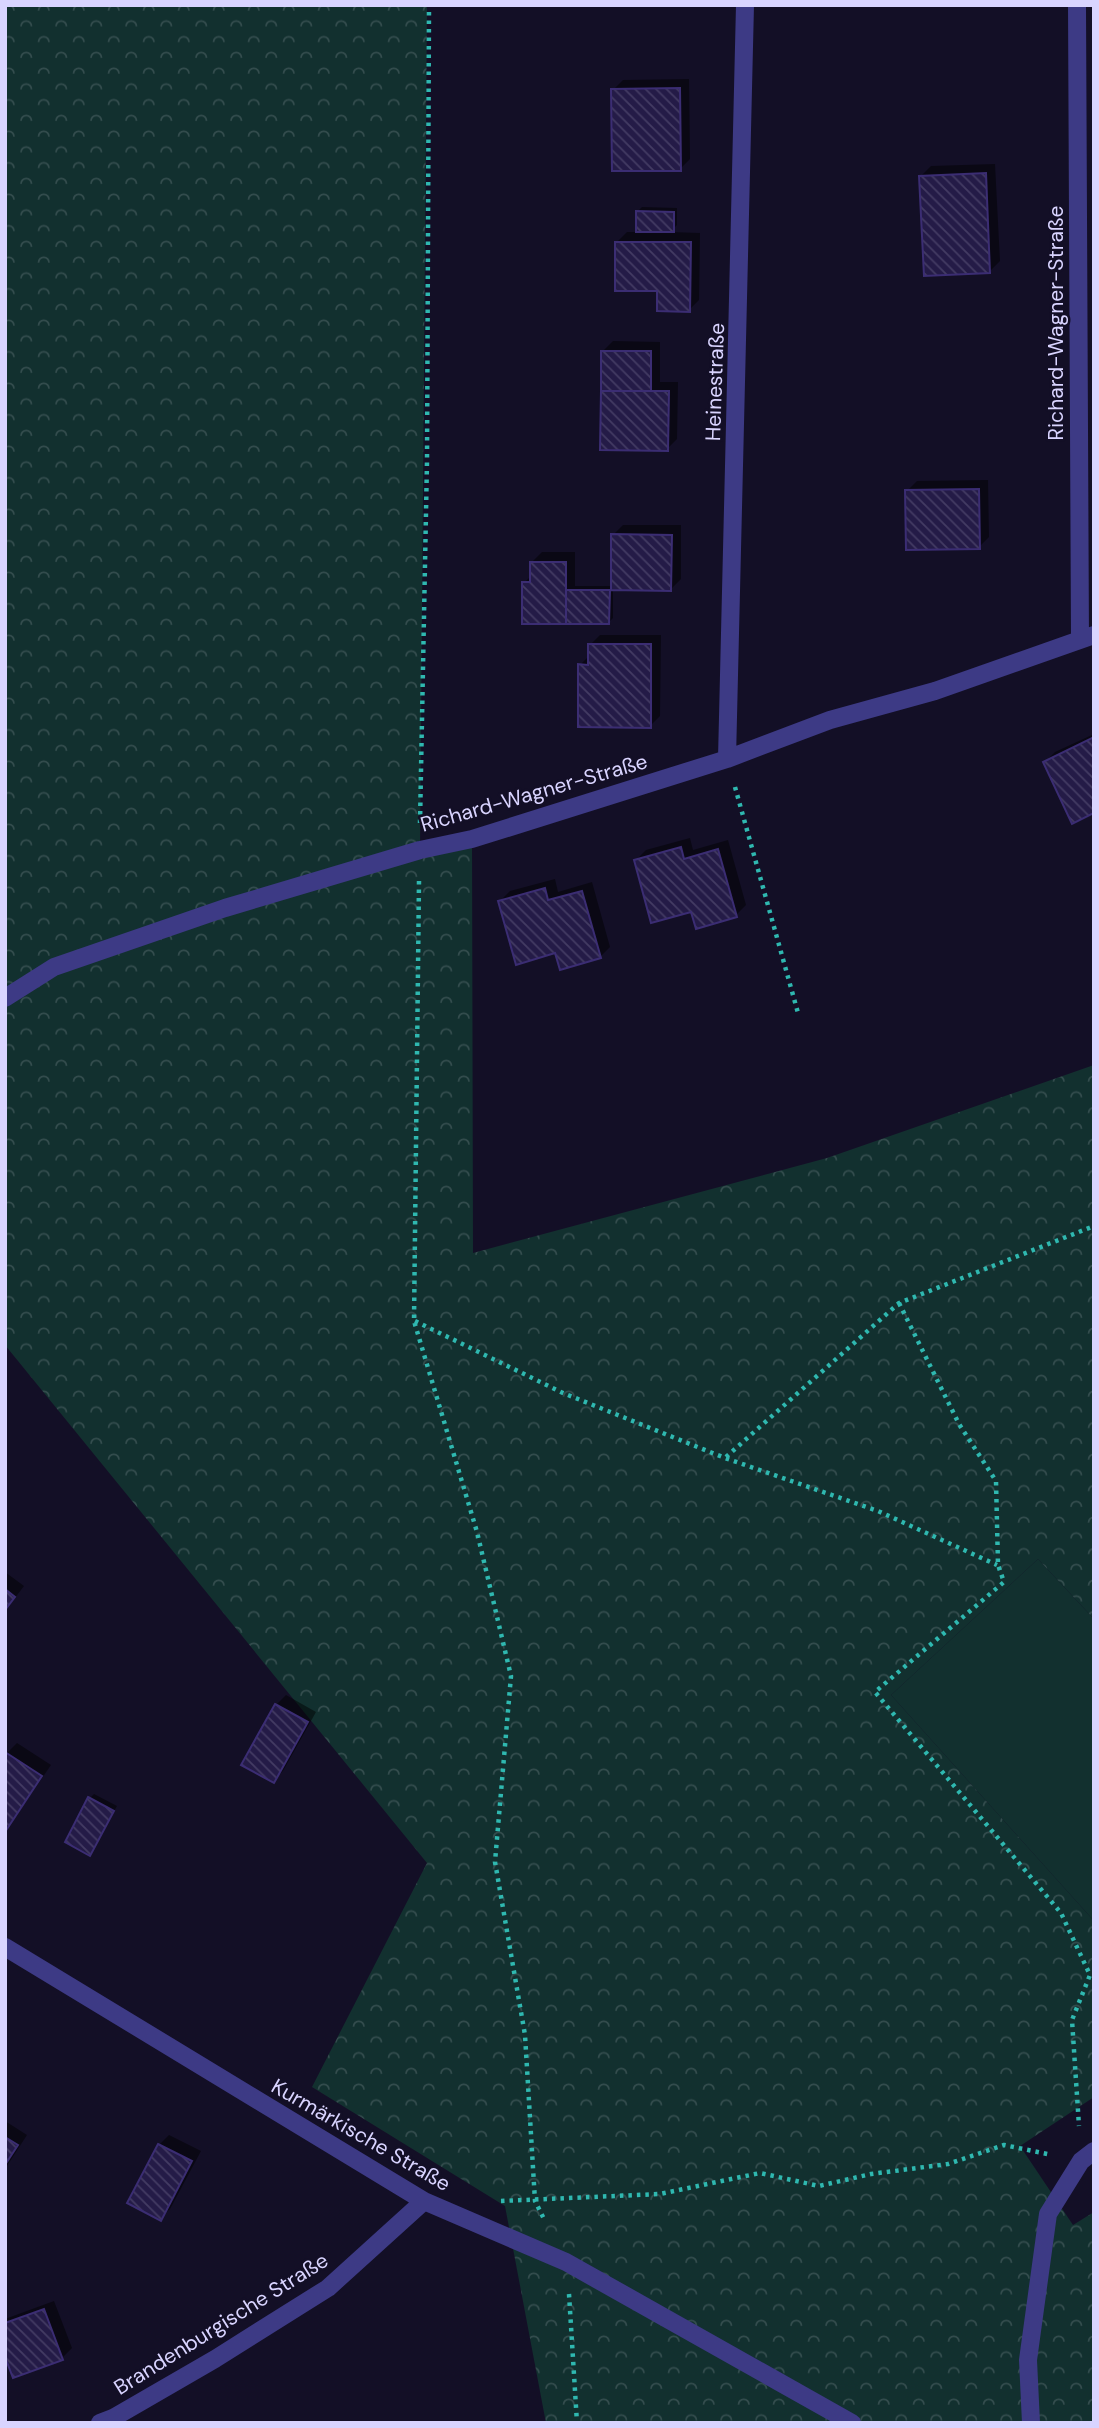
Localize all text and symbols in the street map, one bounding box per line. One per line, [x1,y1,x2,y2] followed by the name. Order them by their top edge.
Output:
[1042,206,1070,440] street label: Richard-Wagner-Straße
[699,322,731,442] street label: Heinestraße
[417,747,651,839] street label: Richard-Wagner-Straße
[266,2072,456,2198] street label: Kurmärkische Straße
[109,2246,334,2402] street label: Brandenburgische Straße

